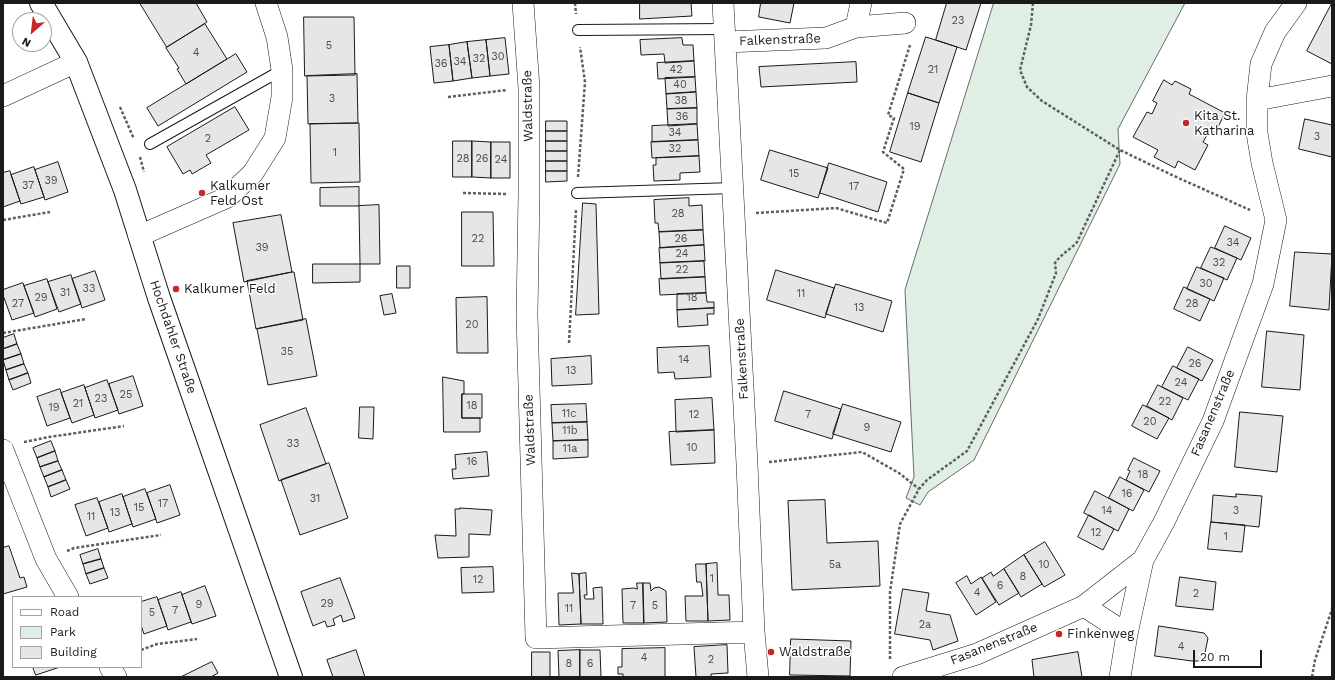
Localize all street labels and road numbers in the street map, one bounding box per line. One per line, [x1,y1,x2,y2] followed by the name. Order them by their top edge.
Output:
[739,31,821,49] street label: Falkenstraße
[520,70,536,142] street label: Waldstraße
[146,278,200,396] street label: Hochdahler Straße
[732,318,752,400] street label: Falkenstraße
[1188,367,1238,459] street label: Fasanenstraße
[521,394,539,466] street label: Waldstraße
[948,619,1040,669] street label: Fasanenstraße

